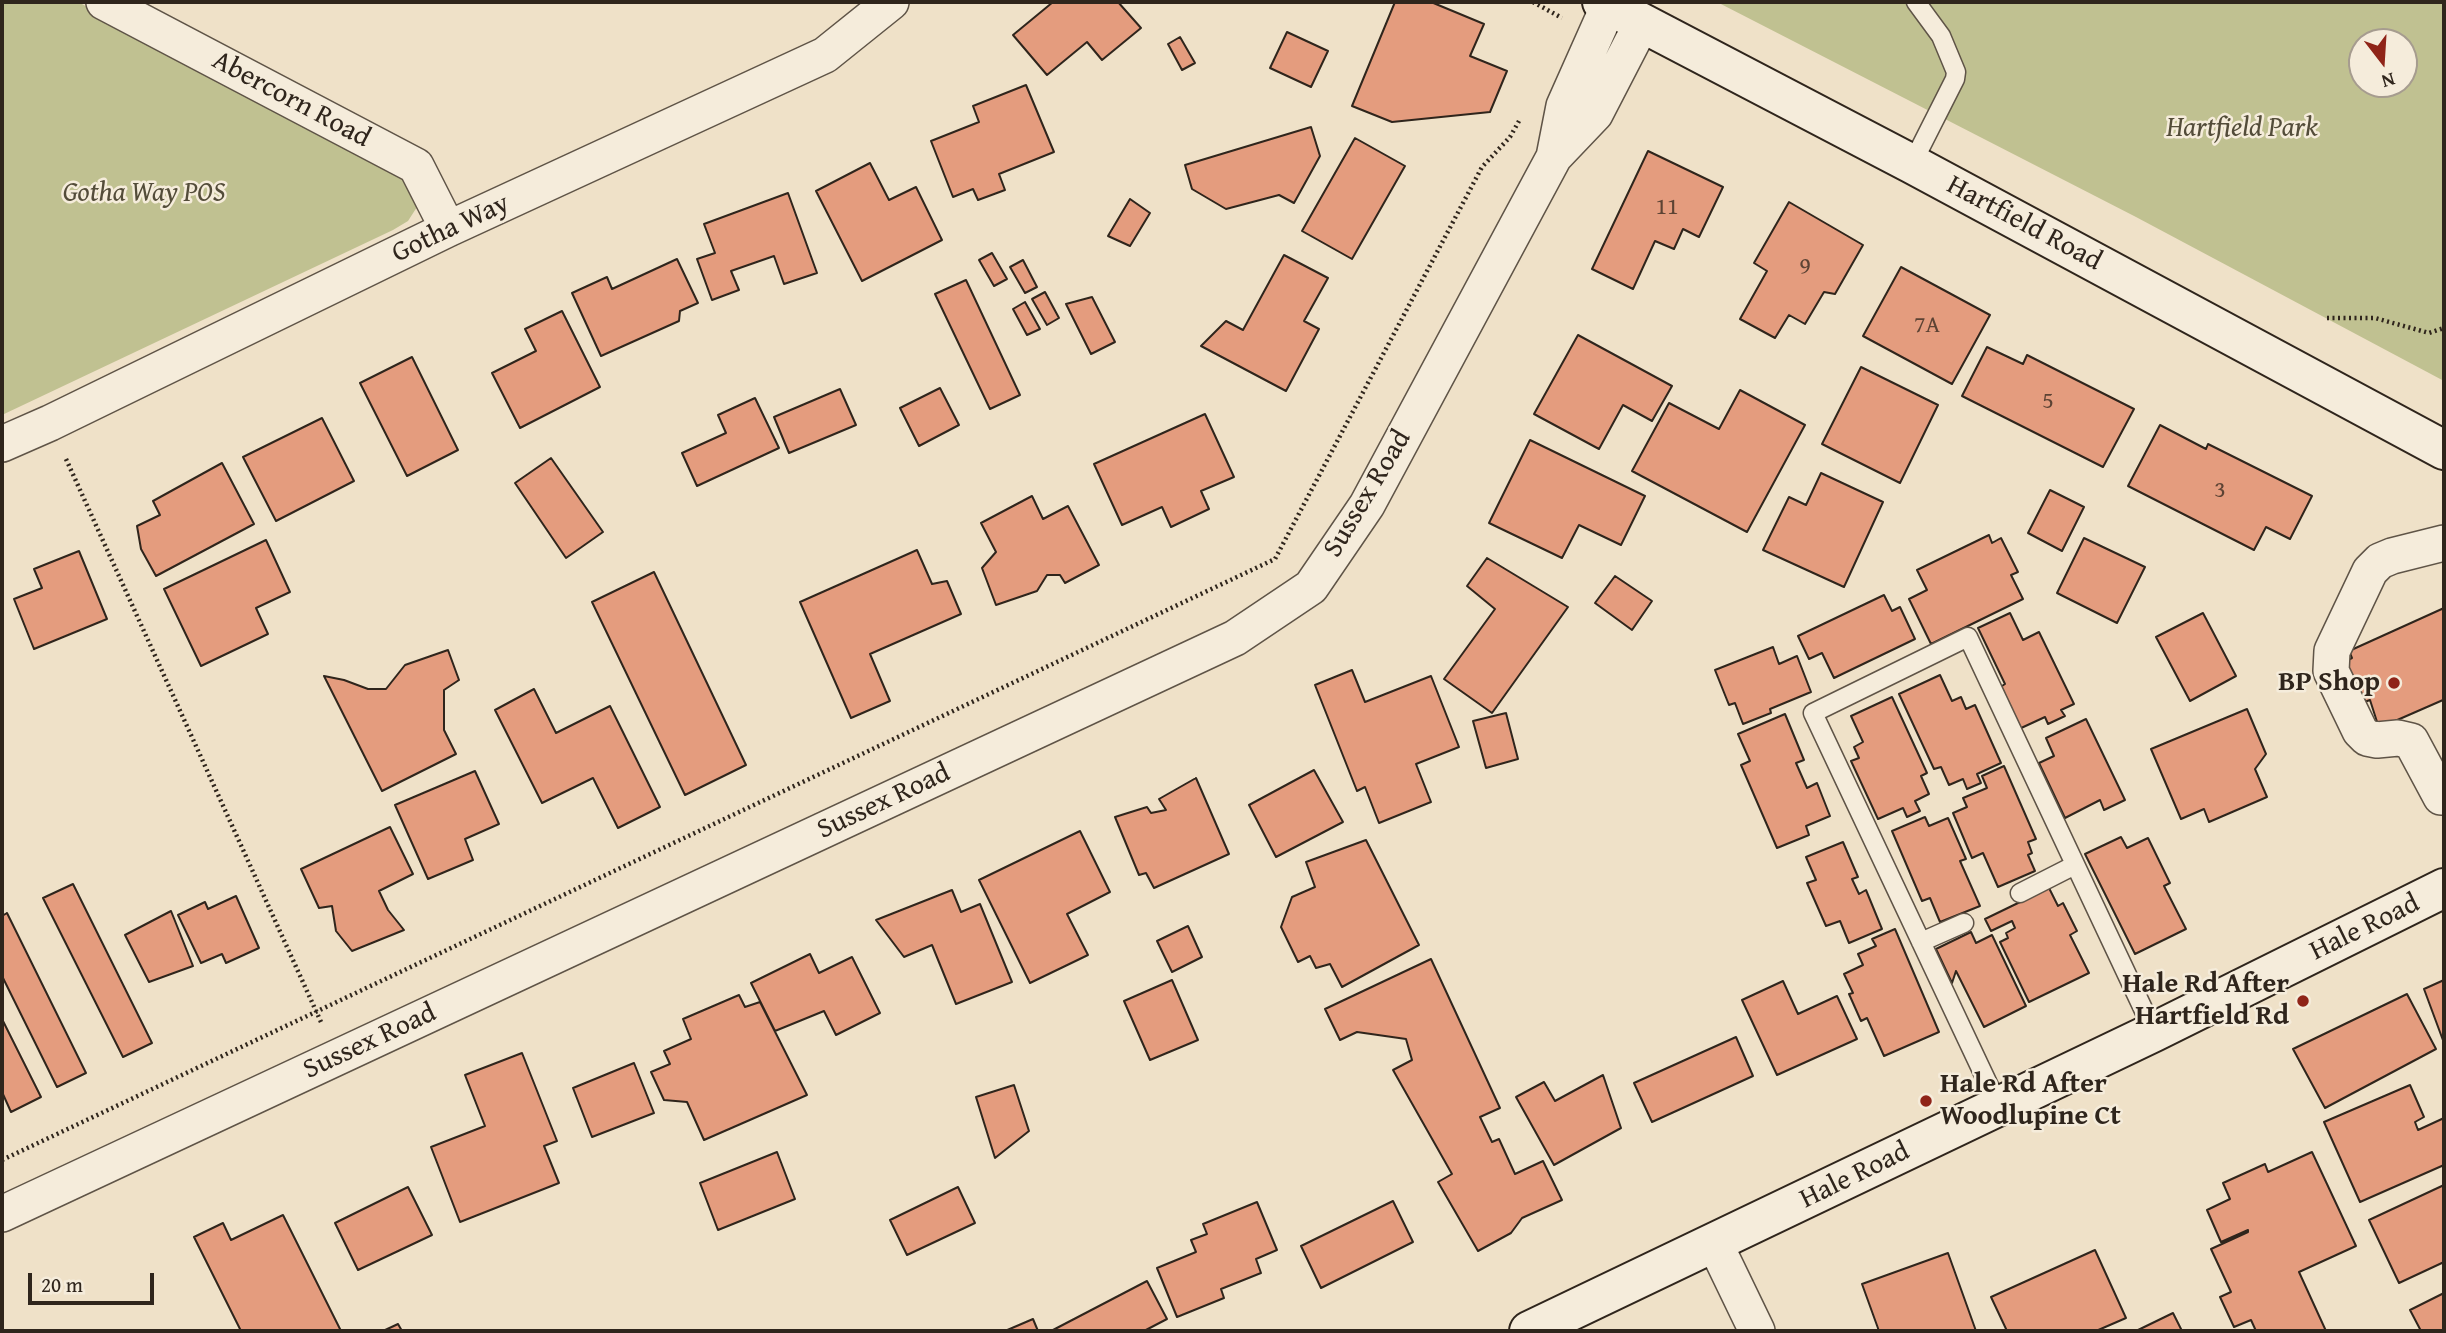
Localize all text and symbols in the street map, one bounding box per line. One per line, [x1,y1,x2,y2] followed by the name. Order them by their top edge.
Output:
[2348,28,2418,98] north arrow
[206,44,376,156] street label: Abercorn Road
[2378,66,2399,96] text: N
[2166,112,2318,146] park label: Hartfield Park
[1941,169,2107,279] street label: Hartfield Road
[63,177,225,211] park label: Gotha Way POS
[387,187,515,271] street label: Gotha Way
[1655,194,1679,222] house number: 11
[1799,253,1811,281] house number: 9
[1914,312,1940,340] house number: 7A
[2042,388,2054,416] house number: 5
[1317,424,1419,564] street label: Sussex Road
[2214,477,2226,505] house number: 3
[2278,666,2380,700] place label: BP Shop
[2386,675,2402,691] marker: BP Shop
[812,757,956,847] street label: Sussex Road
[2305,887,2425,969] street label: Hale Road
[2122,968,2289,1034] place label: Hale Rd After Hartfield Rd
[2295,993,2311,1009] marker: Hale Rd After Hartfield Rd
[298,997,442,1087] street label: Sussex Road
[1940,1068,2121,1134] place label: Hale Rd After Woodlupine Ct
[1918,1093,1934,1109] marker: Hale Rd After Woodlupine Ct
[1795,1135,1915,1217] street label: Hale Road
[32,1260,158,1304] scale bar
[41,1269,83,1300] text: 20 m

